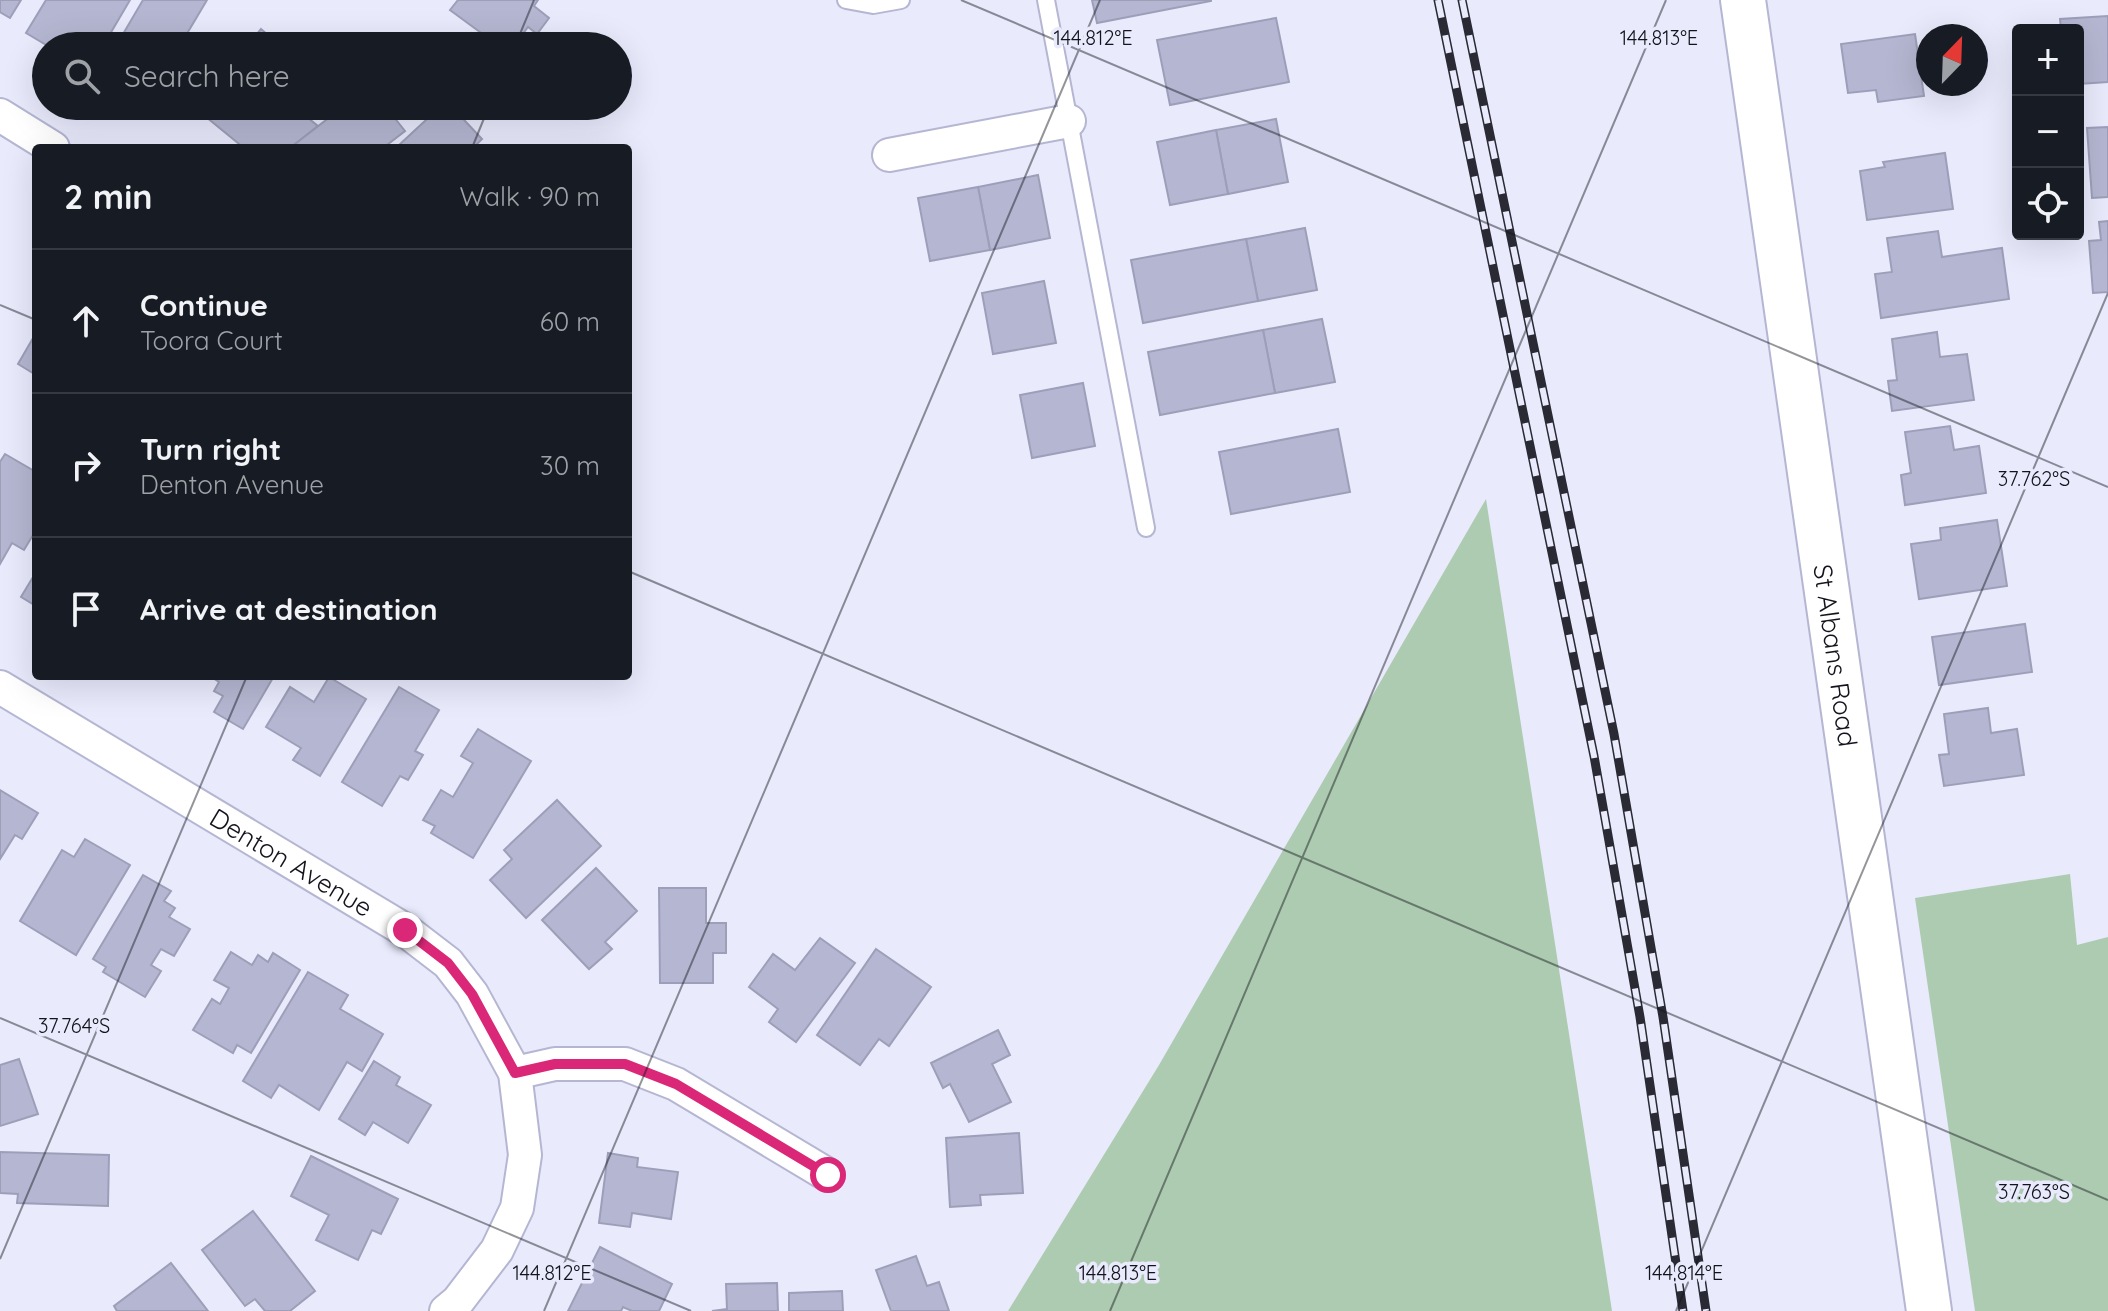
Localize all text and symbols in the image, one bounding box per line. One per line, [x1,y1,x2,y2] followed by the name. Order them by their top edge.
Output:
[1916,24,1988,96] north arrow
[2012,24,2084,240] map controls
[2012,24,2084,96] button: +
[1053,25,1133,50] text: 144.812°E
[1620,25,1698,50] text: 144.813°E
[32,32,632,120] search box
[60,54,104,98] icon: search
[124,57,290,95] text: Search here
[2012,96,2084,168] button: −
[2012,168,2084,240] button: locate
[64,175,153,218] text: 2 min
[459,180,600,213] text: Walk · 90 m
[140,286,268,324] text: Continue
[64,299,108,343] icon: ahead
[540,305,600,338] text: 60 m
[140,324,283,357] text: Toora Court
[140,430,281,468] text: Turn right
[64,443,108,487] icon: right
[540,449,600,482] text: 30 m
[1998,466,2070,491] text: 37.762°S
[140,468,324,501] text: Denton Avenue
[1807,562,1865,749] street label: St Albans Road
[64,587,108,631] icon: arrive
[140,590,438,628] text: Arrive at destination
[204,800,379,923] street label: Denton Avenue
[387,912,423,948] route end
[38,1013,110,1038] text: 37.764°S
[810,1157,846,1193] route start
[1998,1179,2070,1204] text: 37.763°S
[512,1260,592,1285] text: 144.812°E
[1079,1260,1157,1285] text: 144.813°E
[1645,1260,1723,1285] text: 144.814°E

